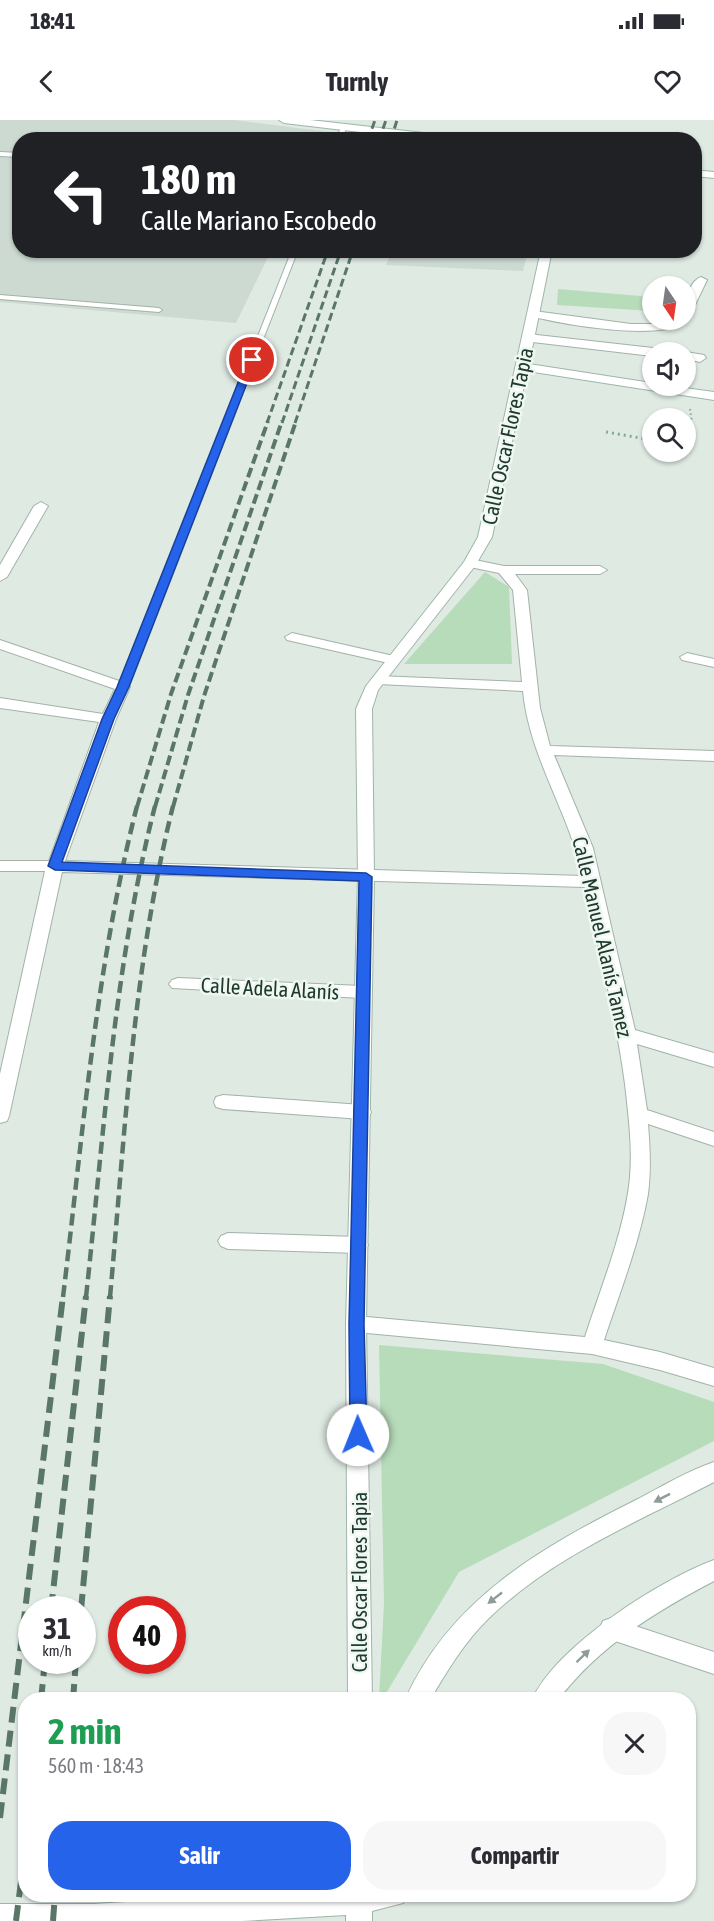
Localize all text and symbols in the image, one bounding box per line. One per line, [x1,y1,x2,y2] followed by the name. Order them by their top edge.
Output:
[30,8,75,34] text: 18:41
[30,65,63,98] icon: back
[651,65,684,98] icon: heart
[326,66,388,97] text: Turnly
[141,155,236,203] text: 180 m
[42,156,120,234] icon: left
[141,205,377,236] text: Calle Mariano Escobedo
[642,276,696,330] north arrow
[642,276,696,462] map controls
[226,334,277,385] pin
[642,342,696,396] button: sound
[235,343,268,376] icon: arrive
[476,345,538,527] street label: Calle Oscar Flores Tapia
[642,408,696,462] button: search
[568,834,638,1040] street label: Calle Manuel Alanís Tamez
[200,972,340,1004] street label: Calle Adela Alanís
[326,1403,390,1467] position arrow
[347,1492,371,1672] street label: Calle Oscar Flores Tapia
[653,1493,670,1503] one-way arrow
[487,1592,503,1605] one-way arrow
[108,1596,186,1674] speed limit sign: 40
[43,1611,71,1645] text: 31
[42,1642,72,1659] text: km/h
[575,1649,589,1663] one-way arrow
[48,1710,122,1752] text: 2 min
[603,1712,666,1775] button: close
[48,1754,144,1777] text: 560 m · 18:43
[48,1821,351,1890] button: Salir
[363,1821,666,1890] button: Compartir

